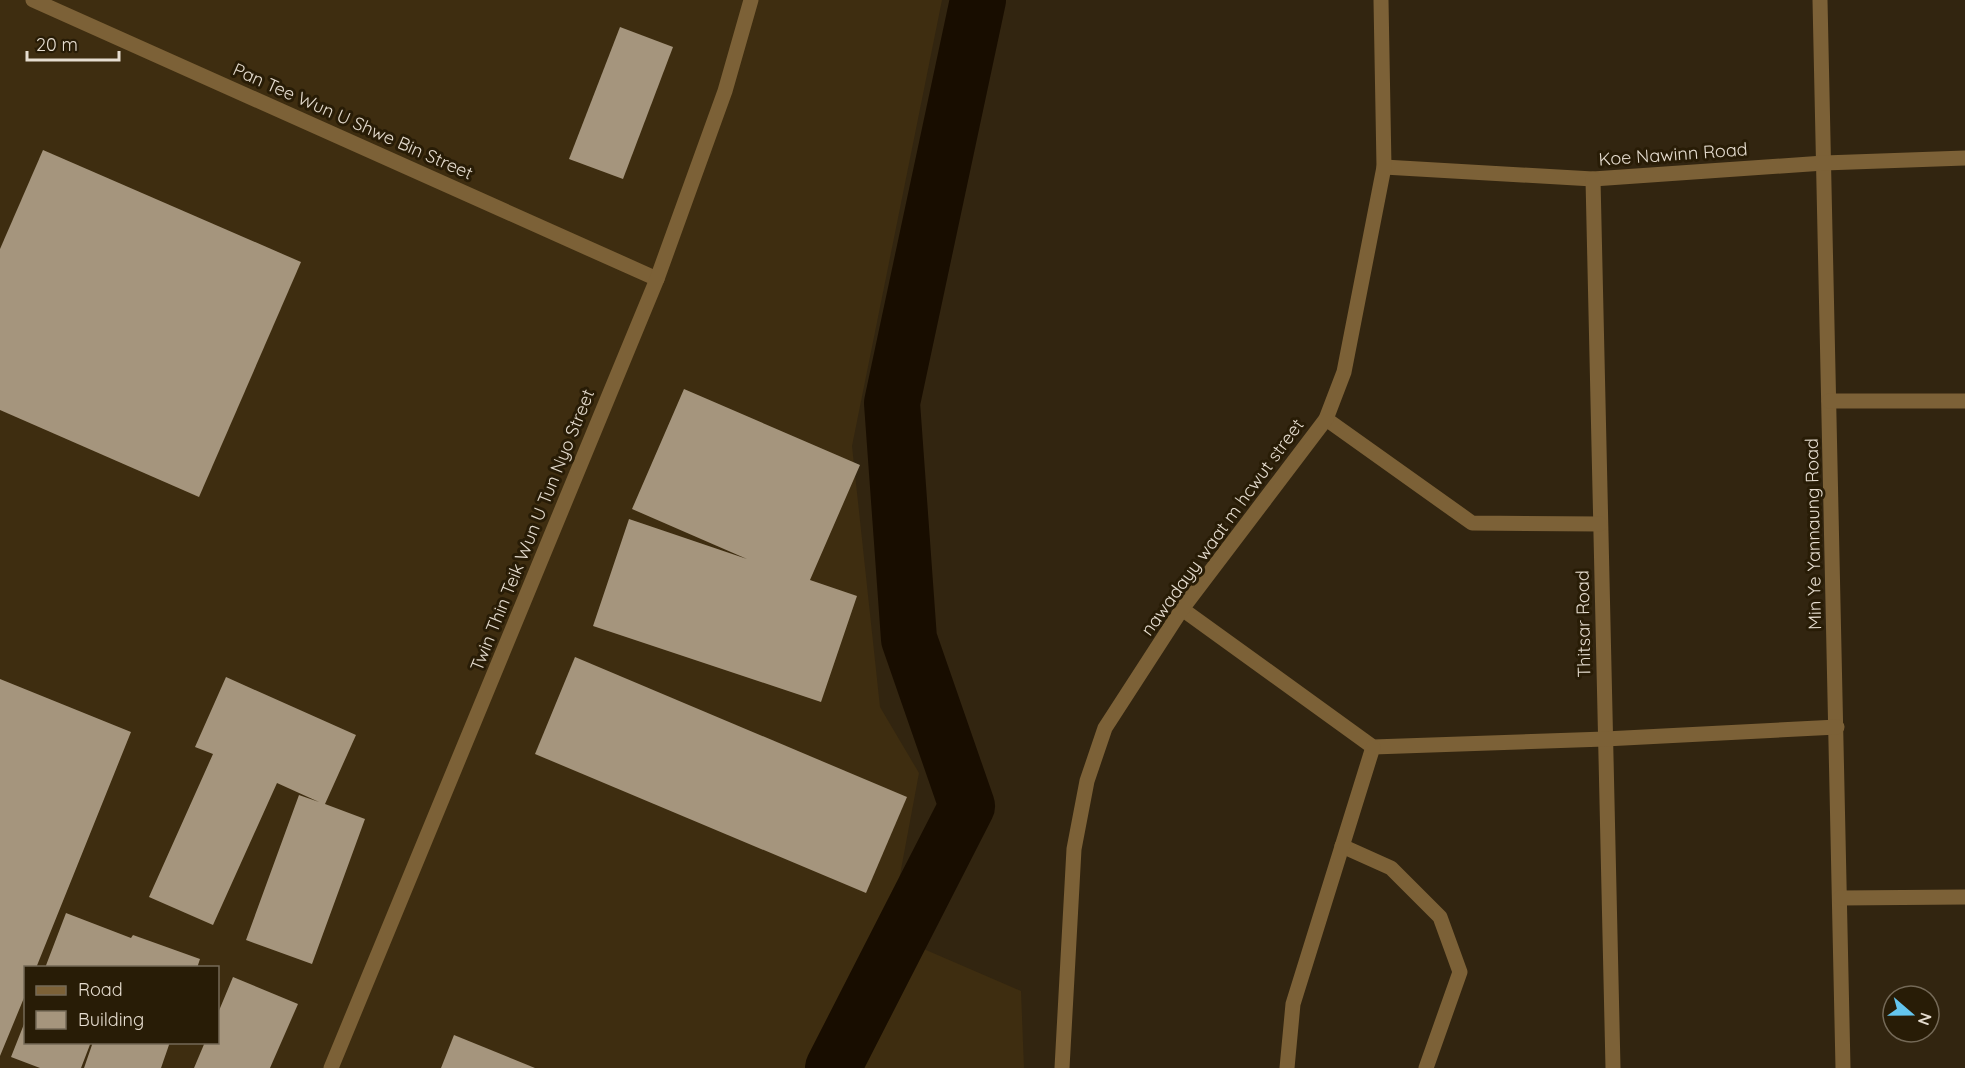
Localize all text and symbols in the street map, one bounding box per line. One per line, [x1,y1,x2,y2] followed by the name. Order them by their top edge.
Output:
[27,24,118,62] scale bar
[36,33,78,56] text: 20 m
[229,58,477,184] street label: Pan Tee Wun U Shwe Bin Street
[1598,137,1748,171] street label: Koe Nawinn Road
[465,386,599,674] street label: Twin Thin Teik Wun U Tun Nyo Street
[1135,414,1309,640] street label: nawadayy waat m hcwut street
[1800,438,1826,630] street label: Min Ye Yannaung Road
[1571,570,1595,678] street label: Thitsar Road
[24,966,219,1044] legend
[78,978,123,1001] text: Road
[1881,984,1941,1044] north arrow
[78,1008,144,1031] text: Building
[1914,1010,1937,1028] text: N

